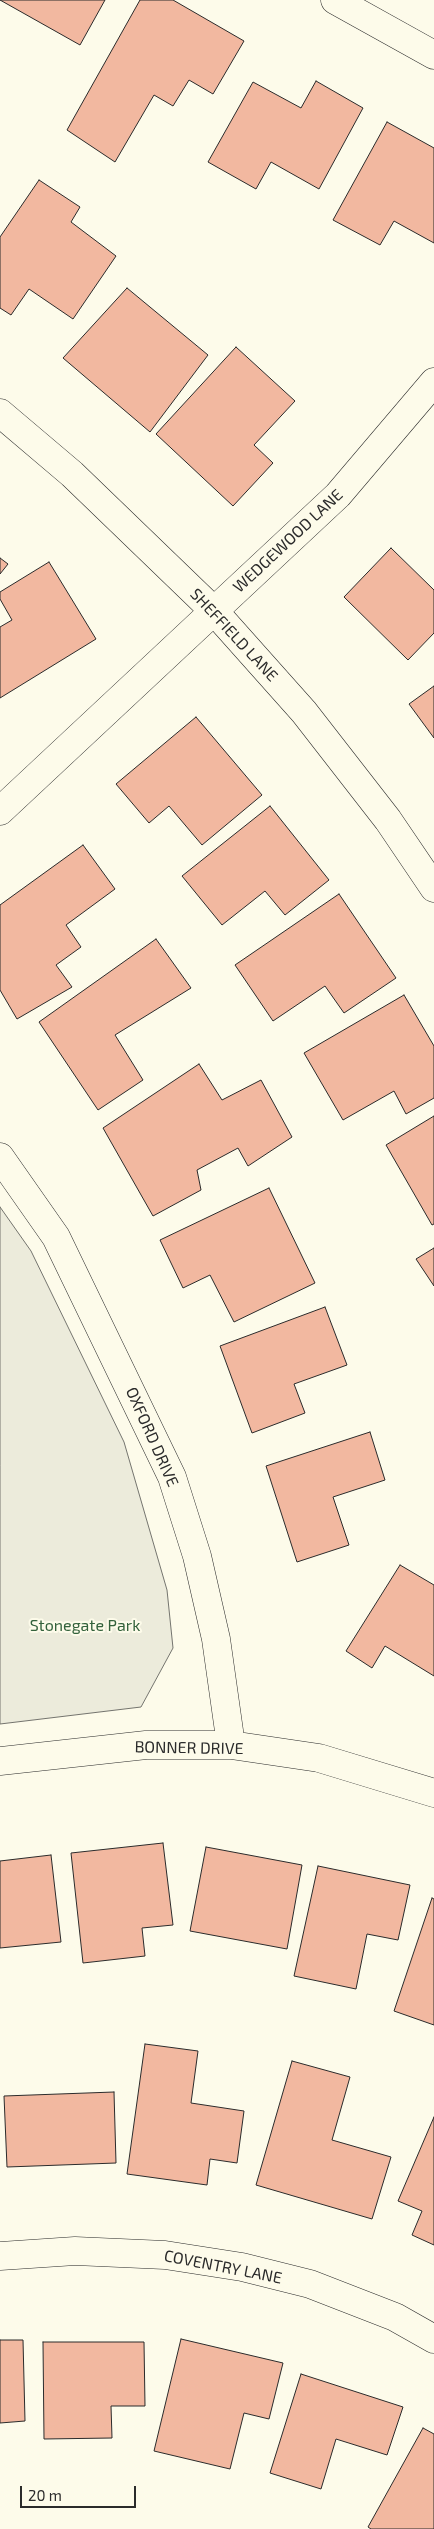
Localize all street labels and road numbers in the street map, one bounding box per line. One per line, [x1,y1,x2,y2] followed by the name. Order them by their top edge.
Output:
[229,485,347,597] street label: WEDGEWOOD LANE
[186,585,282,685] street label: SHEFFIELD LANE
[122,1384,182,1490] street label: OXFORD DRIVE
[134,1737,244,1759] street label: BONNER DRIVE
[162,2246,284,2288] street label: COVENTRY LANE

